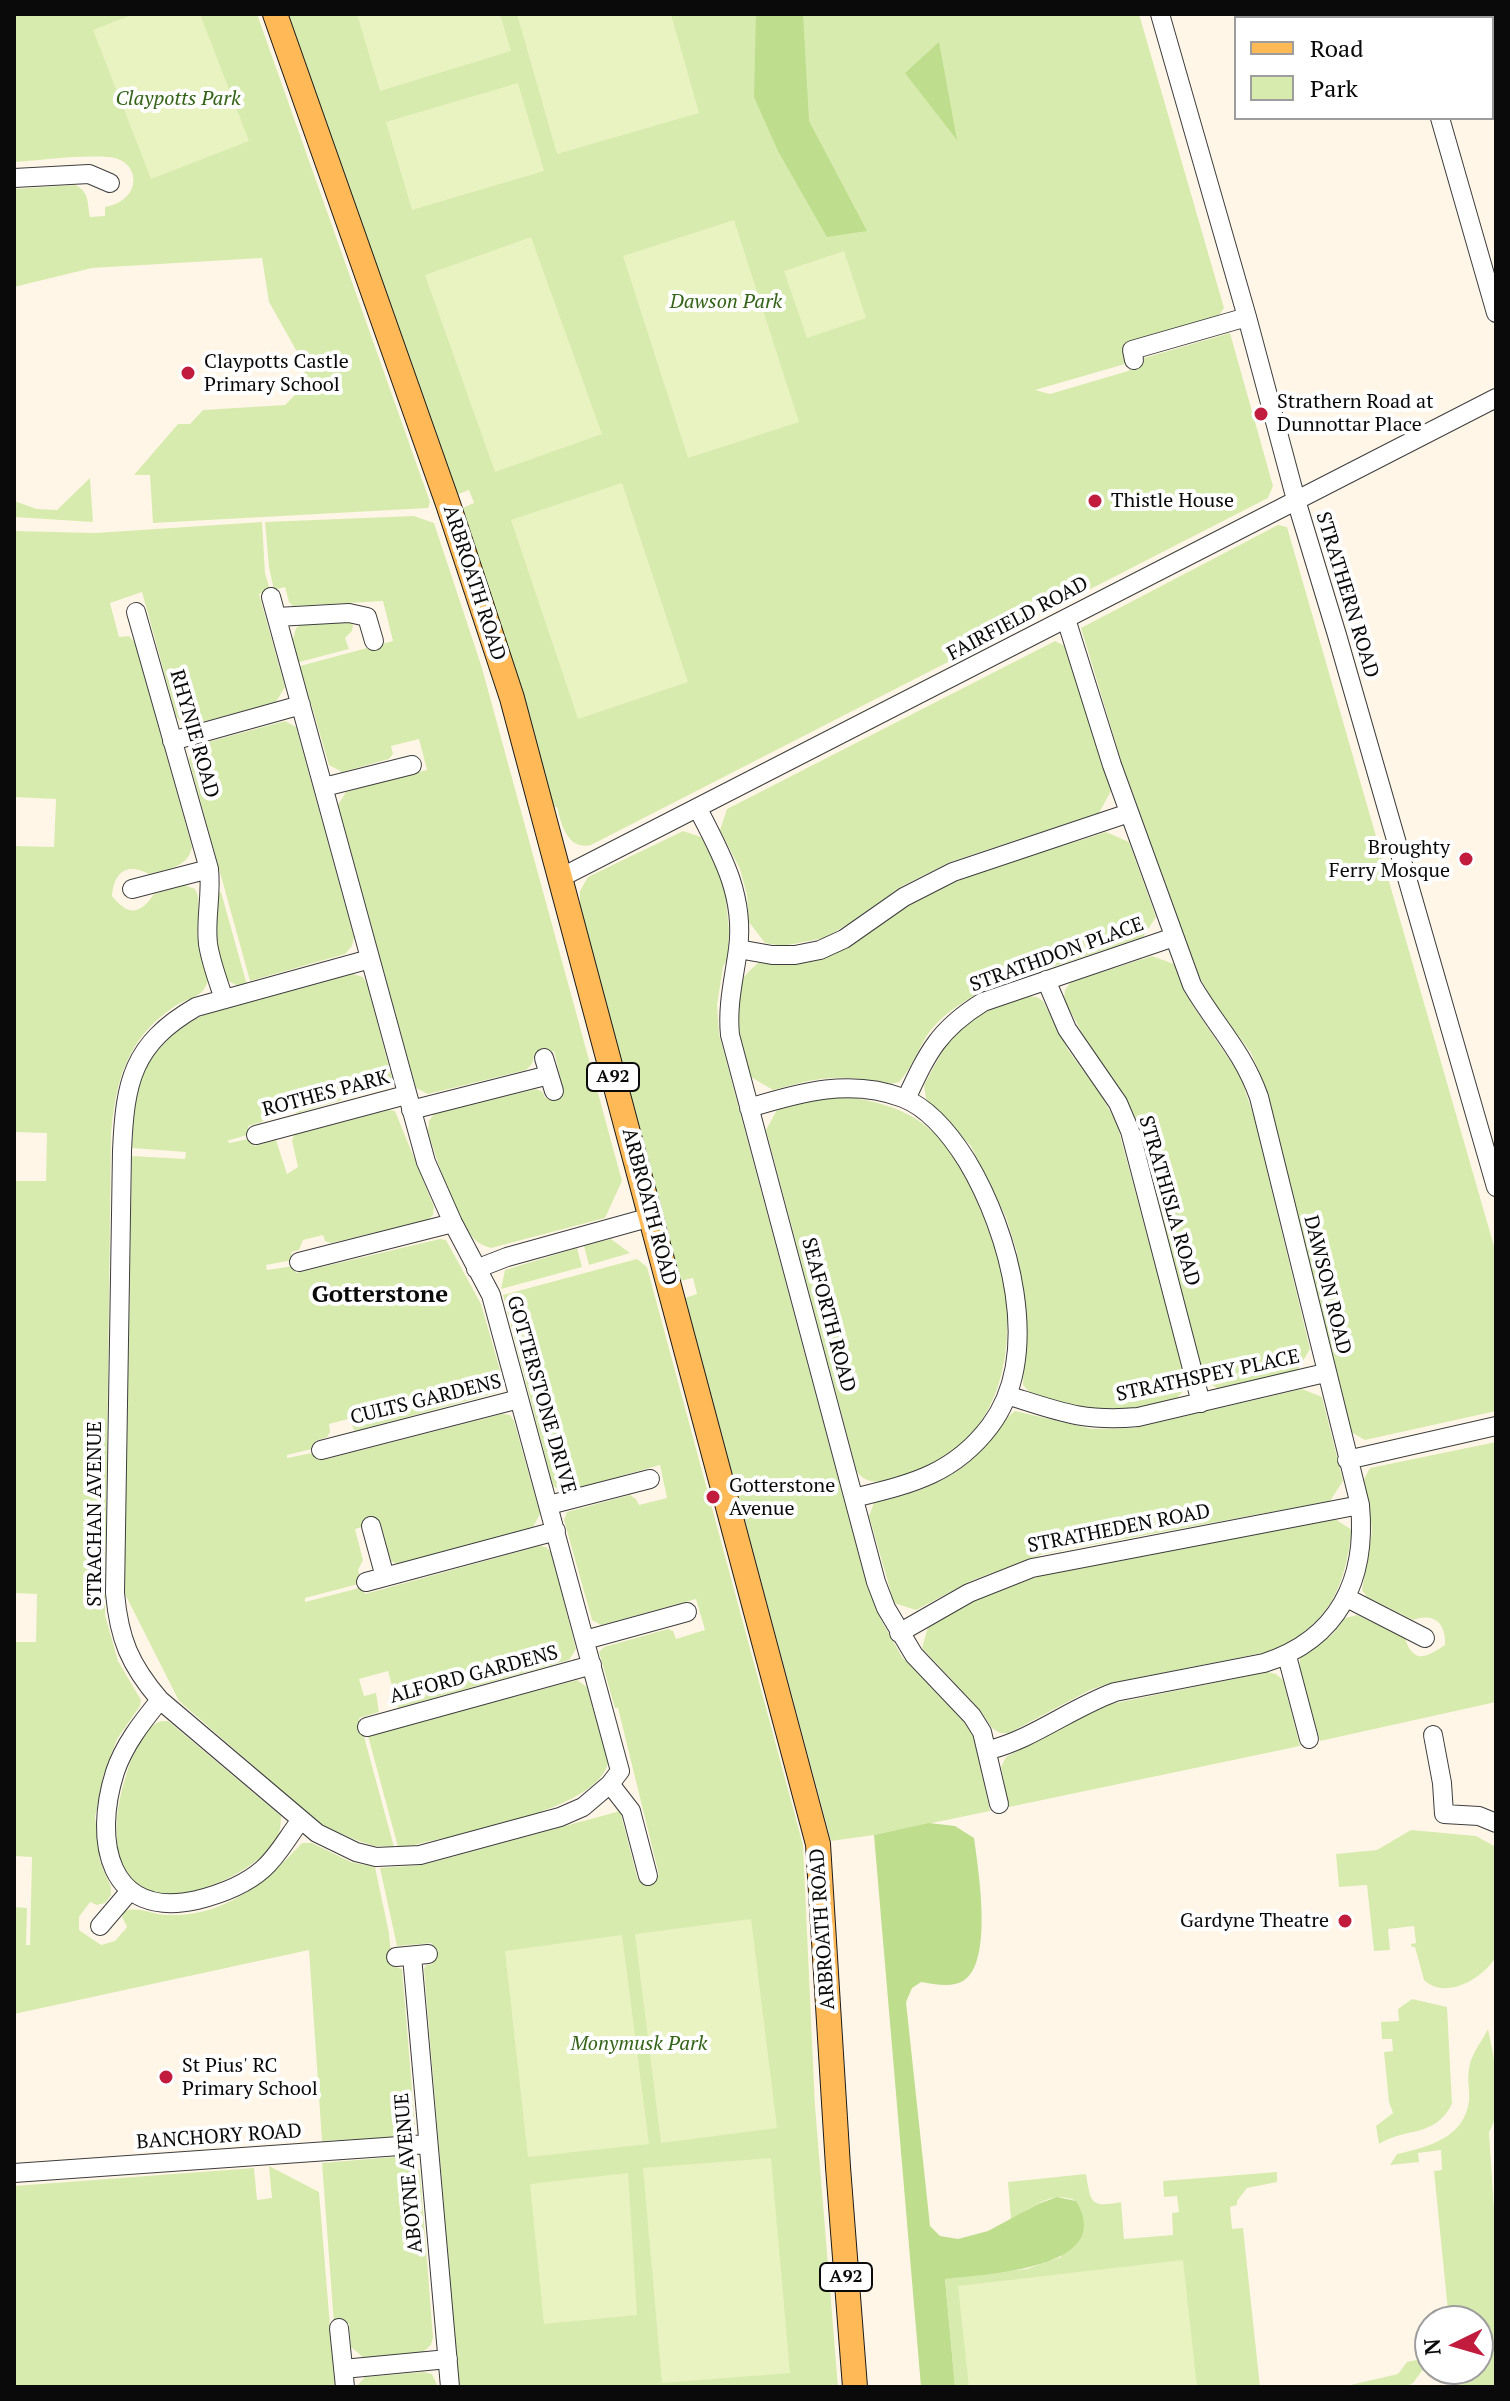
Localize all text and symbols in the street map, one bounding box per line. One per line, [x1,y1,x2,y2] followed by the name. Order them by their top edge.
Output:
[1234,16,1494,120] legend
[1310,32,1364,64] text: Road
[1310,72,1358,104] text: Park
[115,87,241,111] park label: Claypotts Park
[670,290,782,314] park label: Dawson Park
[204,350,349,397] place label: Claypotts Castle Primary School
[179,364,197,382] marker: Claypotts Castle Primary School
[1277,390,1434,437] place label: Strathern Road at Dunnottar Place
[1252,405,1270,423] marker: Strathern Road at Dunnottar Place
[1111,489,1234,513] place label: Thistle House
[1086,492,1104,510] marker: Thistle House
[438,502,510,664] street label: ARBROATH ROAD
[1310,509,1384,681] street label: STRATHERN ROAD
[943,572,1093,666] street label: FAIRFIELD ROAD
[164,667,224,801] street label: RHYNIE ROAD
[1329,836,1450,883] place label: Broughty Ferry Mosque
[1457,850,1475,868] marker: Broughty Ferry Mosque
[967,912,1147,998] street label: STRATHDON PLACE
[587,1063,639,1091] road number: A92
[260,1066,392,1122] street label: ROTHES PARK
[1133,1113,1205,1289] street label: STRATHISLA ROAD
[616,1126,682,1288] street label: ARBROATH ROAD
[1298,1213,1356,1357] street label: DAWSON ROAD
[796,1235,860,1395] street label: SEAFORTH ROAD
[312,1281,448,1309] district label: Gotterstone
[501,1293,581,1497] street label: GOTTERSTONE DRIVE
[1114,1345,1302,1407] street label: STRATHSPEY PLACE
[348,1370,504,1430] street label: CULTS GARDENS
[83,1421,107,1607] street label: STRACHAN AVENUE
[729,1474,835,1521] place label: Gotterstone Avenue
[704,1488,722,1506] marker: Gotterstone Avenue
[1026,1500,1212,1558] street label: STRATHEDEN ROAD
[387,1641,561,1709] street label: ALFORD GARDENS
[805,1847,841,2011] street label: ARBROATH ROAD
[1180,1909,1329,1933] place label: Gardyne Theatre
[1336,1912,1354,1930] marker: Gardyne Theatre
[571,2032,707,2056] park label: Monymusk Park
[182,2054,318,2101] place label: St Pius' RC Primary School
[157,2068,175,2086] marker: St Pius' RC Primary School
[390,2092,428,2254] street label: ABOYNE AVENUE
[135,2119,303,2155] street label: BANCHORY ROAD
[820,2263,872,2291] road number: A92
[1414,2305,1494,2385] north arrow
[1416,2337,1447,2357] text: N

